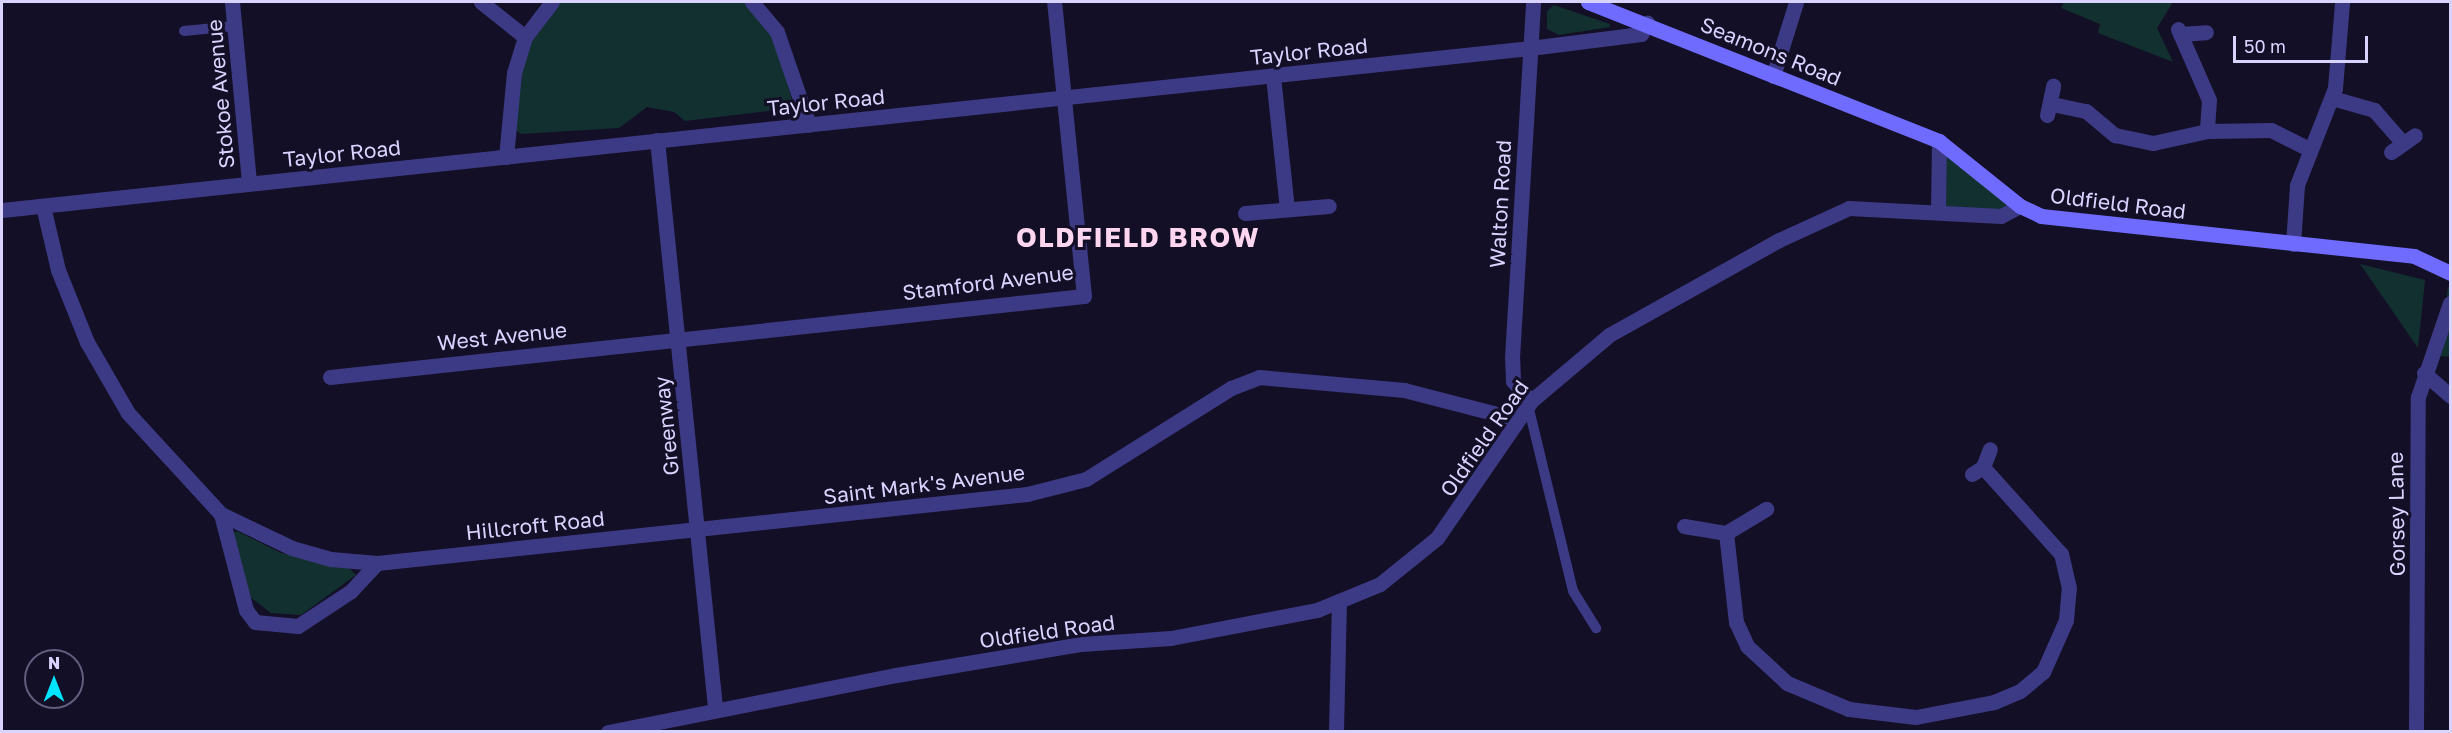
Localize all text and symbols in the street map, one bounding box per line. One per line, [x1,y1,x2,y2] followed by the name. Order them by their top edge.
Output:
[1697,11,1845,91] street label: Seamons Road
[201,18,239,170] street label: Stokoe Avenue
[2236,24,2371,62] scale bar
[1249,32,1369,70] street label: Taylor Road
[2244,35,2286,57] text: 50 m
[766,83,886,121] street label: Taylor Road
[282,134,402,172] street label: Taylor Road
[1484,139,1516,269] street label: Walton Road
[2049,182,2187,224] street label: Oldfield Road
[1016,222,1260,254] district label: OLDFIELD BROW
[901,259,1075,305] street label: Stamford Avenue
[436,317,568,355] street label: West Avenue
[648,375,684,477] street label: Greenway
[1435,375,1533,501] street label: Oldfield Road
[2382,451,2410,577] street label: Gorsey Lane
[822,459,1026,509] street label: Saint Mark's Avenue
[464,505,606,545] street label: Hillcroft Road
[978,609,1116,653] street label: Oldfield Road
[24,649,84,709] north arrow
[48,653,60,673] text: N

